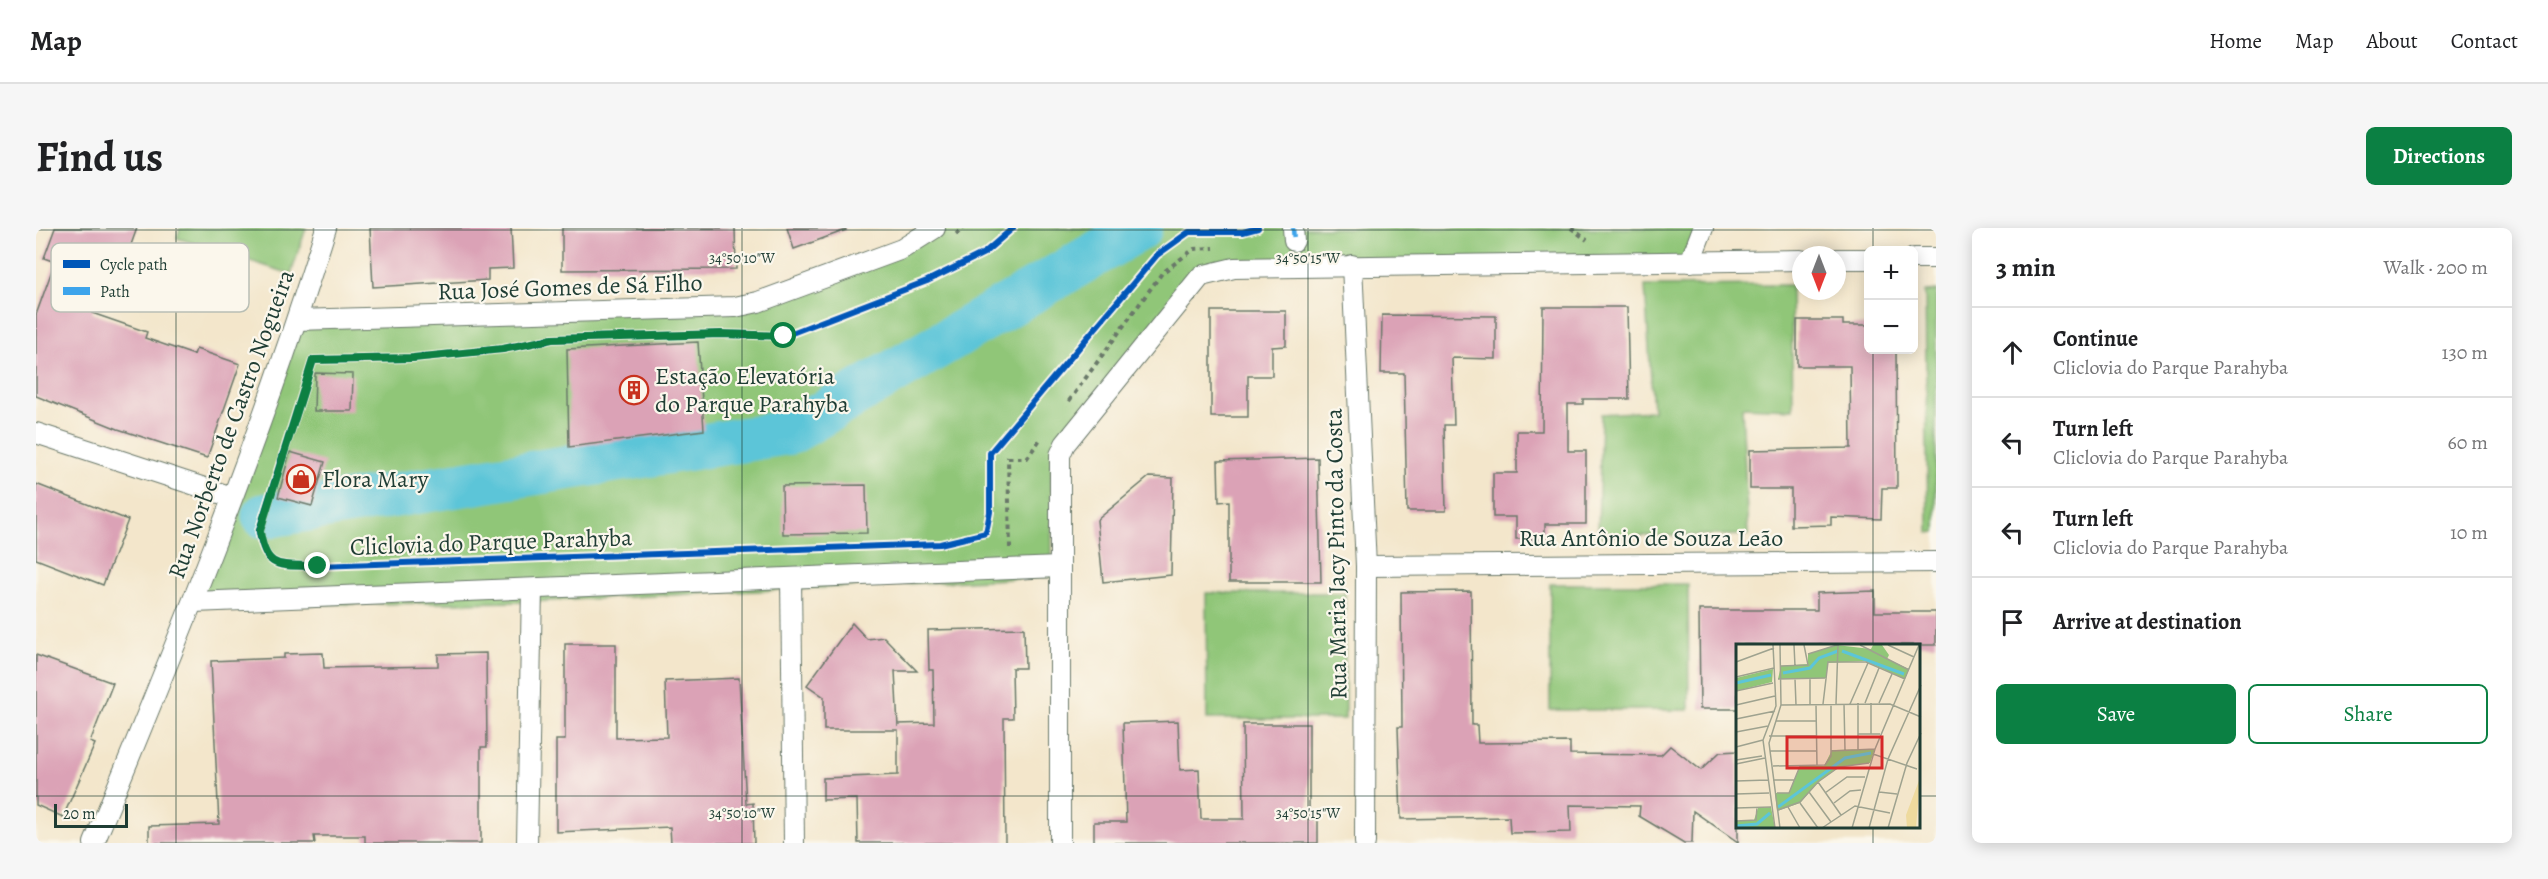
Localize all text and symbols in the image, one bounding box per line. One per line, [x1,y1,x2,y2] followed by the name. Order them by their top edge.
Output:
[30,22,82,60] text: Map
[2209,27,2262,55] text: Home
[2295,27,2333,55] text: Map
[2366,27,2418,55] text: About
[2451,27,2518,55] text: Contact
[2366,127,2512,185] button: Directions
[36,128,163,185] text: Find us
[51,243,249,312] legend
[1792,246,1846,300] north arrow
[1864,246,1918,354] map controls
[1864,246,1918,300] button: +
[709,248,775,268] text: 34°50'10"W
[1276,248,1340,268] text: 34°50'15"W
[1996,250,2056,285] text: 3 min
[100,254,168,276] text: Cycle path
[2384,254,2488,281] text: Walk · 200 m
[160,264,302,583] street label: Rua Norberto de Castro Nogueira
[437,266,703,308] street label: Rua José Gomes de Sá Filho
[100,281,130,303] text: Path
[1864,300,1918,354] button: −
[770,322,796,348] route start
[2053,324,2138,354] text: Continue
[1996,336,2029,369] icon: ahead
[2442,339,2488,366] text: 130 m
[2053,354,2288,381] text: Cliclovia do Parque Parahyba
[655,360,850,420] place label: Estação Elevatória do Parque Parahyba
[618,374,650,406] building icon: Estação Elevatória do Parque Parahyba
[1317,407,1355,700] street label: Rua Maria Jacy Pinto da Costa
[2053,414,2133,444] text: Turn left
[1996,426,2029,459] icon: left
[2448,429,2488,456] text: 60 m
[2053,444,2288,471] text: Cliclovia do Parque Parahyba
[285,463,317,495] shop icon: Flora Mary
[322,463,429,495] place label: Flora Mary
[2053,504,2133,534] text: Turn left
[1996,516,2029,549] icon: left
[2450,519,2488,546] text: 10 m
[349,521,634,563] street label: Cliclovia do Parque Parahyba
[1519,522,1783,554] street label: Rua Antônio de Souza Leão
[2053,534,2288,561] text: Cliclovia do Parque Parahyba
[304,552,330,578] route end
[1996,606,2029,639] icon: arrive
[2053,607,2242,637] text: Arrive at destination
[1736,644,1921,828] inset map
[1996,684,2236,744] button: Save
[2248,684,2488,744] button: Share
[54,801,128,828] scale bar
[63,803,96,825] text: 20 m
[709,803,775,823] text: 34°50'10"W
[1276,803,1340,823] text: 34°50'15"W

